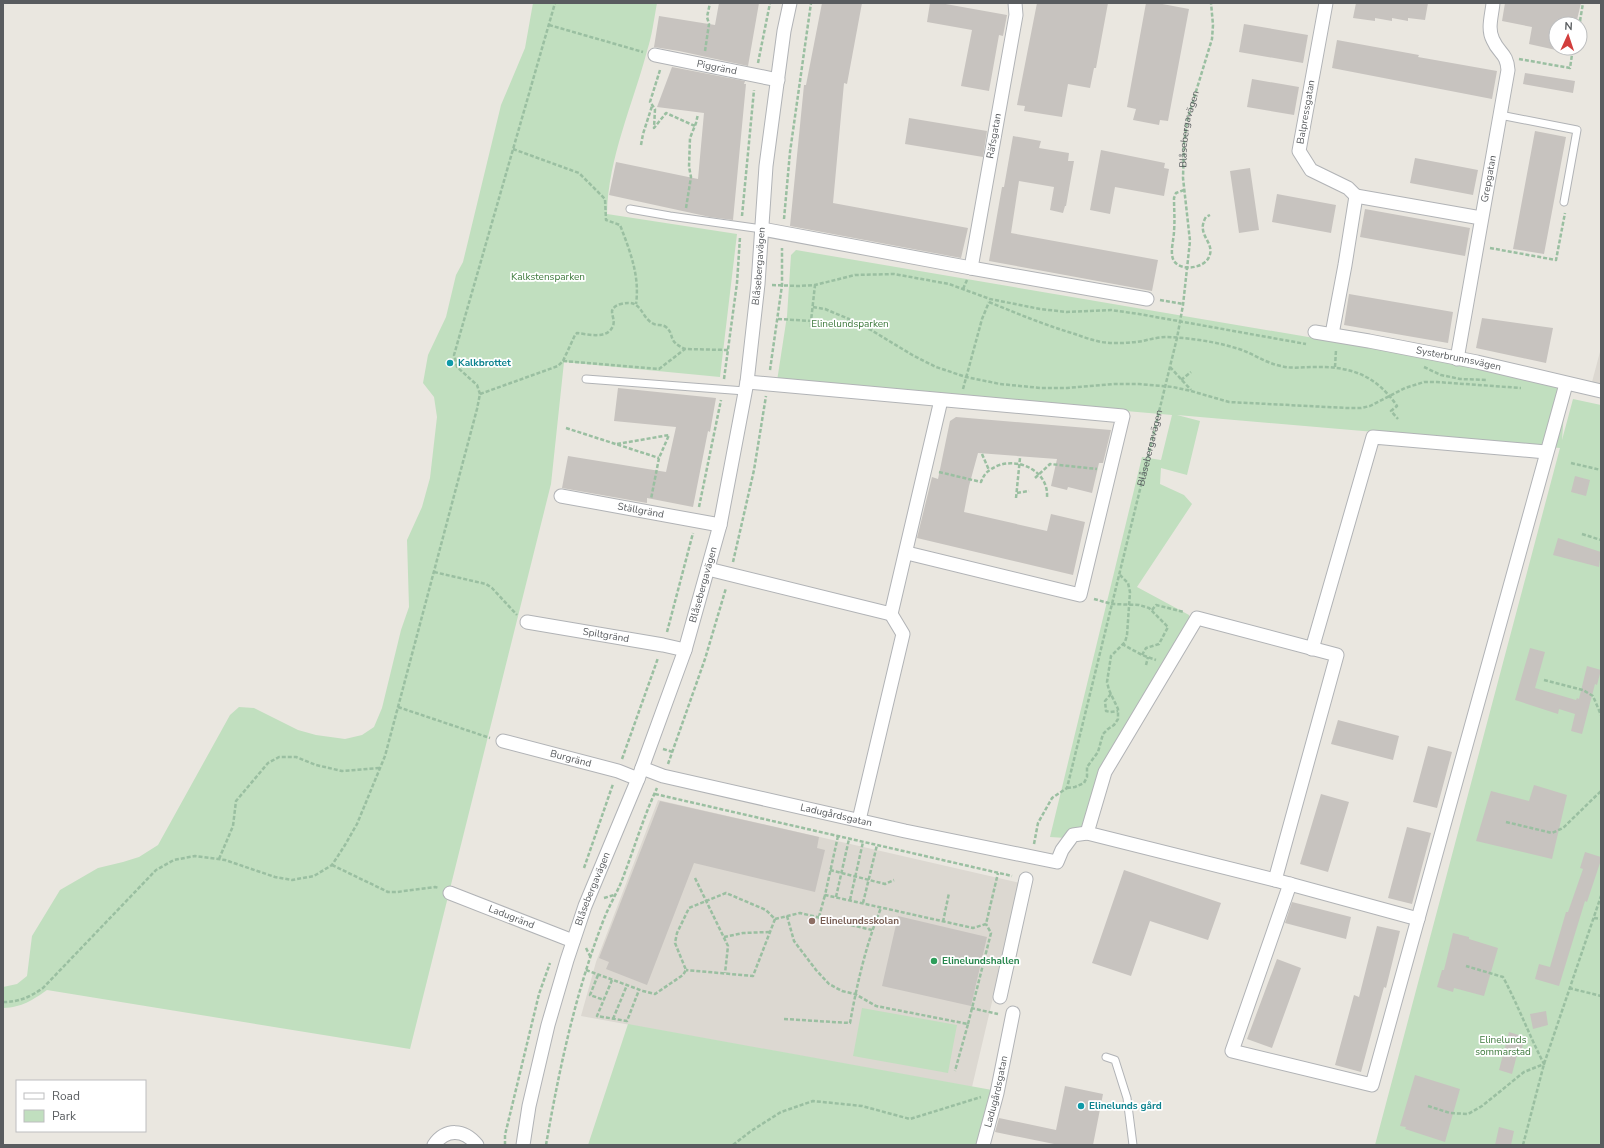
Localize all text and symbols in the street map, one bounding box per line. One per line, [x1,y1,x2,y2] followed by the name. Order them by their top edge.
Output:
[1548,16,1588,56] north arrow
[1564,19,1573,34] text: N
[695,57,738,79] street label: Piggränd
[1293,79,1319,145] street label: Balpressgatan
[1176,89,1203,168] street label: Blåsebergavägen
[983,112,1005,160] street label: Räfsgatan
[1478,154,1500,203] street label: Grepgatan
[749,227,769,306] street label: Blåsebergavägen
[511,270,585,284] park label: Kalkstensparken
[811,317,889,331] park label: Elinelundsparken
[1415,343,1503,374] street label: Systerbrunnsvägen
[458,356,511,370] place label: Kalkbrottet
[445,358,455,368] marker: Kalkbrottet
[1134,408,1166,488] street label: Blåsebergavägen
[616,499,665,522] street label: Ställgränd
[686,545,721,624] street label: Blåsebergavägen
[582,625,630,646] street label: Spiltgränd
[549,747,593,771] street label: Burgränd
[799,800,873,830] street label: Ladugårdsgatan
[572,850,614,928] street label: Blåsebergavägen
[486,902,537,932] street label: Ladugränd
[820,914,899,928] place label: Elinelundsskolan
[807,916,817,926] marker: Elinelundsskolan
[942,954,1020,968] place label: Elinelundshallen
[929,956,939,966] marker: Elinelundshallen
[1475,1033,1531,1059] park label: Elinelunds sommarstad
[981,1055,1011,1129] street label: Ladugårdsgatan
[16,1080,146,1132] legend
[52,1088,80,1104] text: Road
[1089,1099,1162,1113] place label: Elinelunds gård
[1076,1101,1086,1111] marker: Elinelunds gård
[52,1108,77,1124] text: Park

